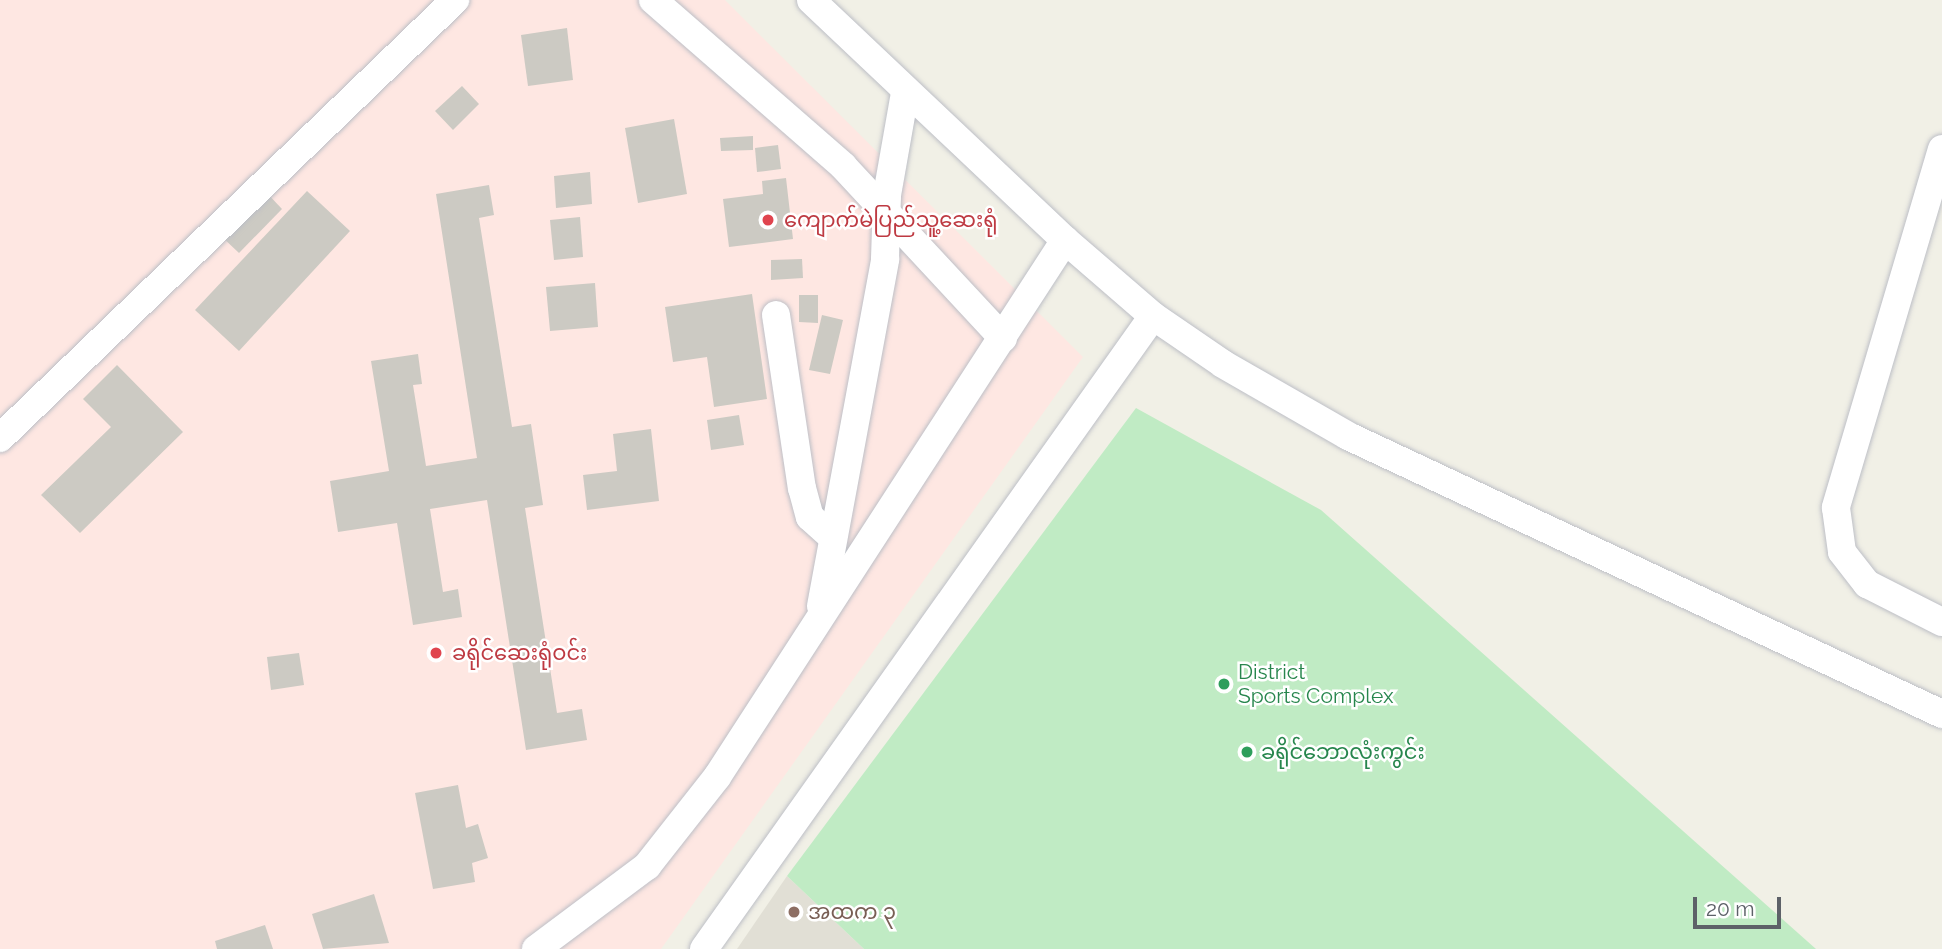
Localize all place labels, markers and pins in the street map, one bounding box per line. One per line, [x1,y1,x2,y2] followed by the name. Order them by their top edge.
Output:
[784,207,997,233] place label: ကျောက်မဲပြည်သူ့ဆေးရုံ
[758,210,778,230] marker: ကျောက်မဲပြည်သူ့ဆေးရုံ
[452,640,587,666] place label: ခရိုင်ဆေးရုံဝင်း
[426,643,446,663] marker: ခရိုင်ဆေးရုံဝင်း
[1238,659,1393,709] place label: District Sports Complex
[1216,676,1232,692] marker: District Sports Complex
[1261,739,1425,765] place label: ခရိုင်ဘောလုံးကွင်း
[1239,744,1255,760] marker: ခရိုင်ဘောလုံးကွင်း
[808,899,896,925] place label: အထက ၃
[786,904,802,920] marker: အထက ၃

